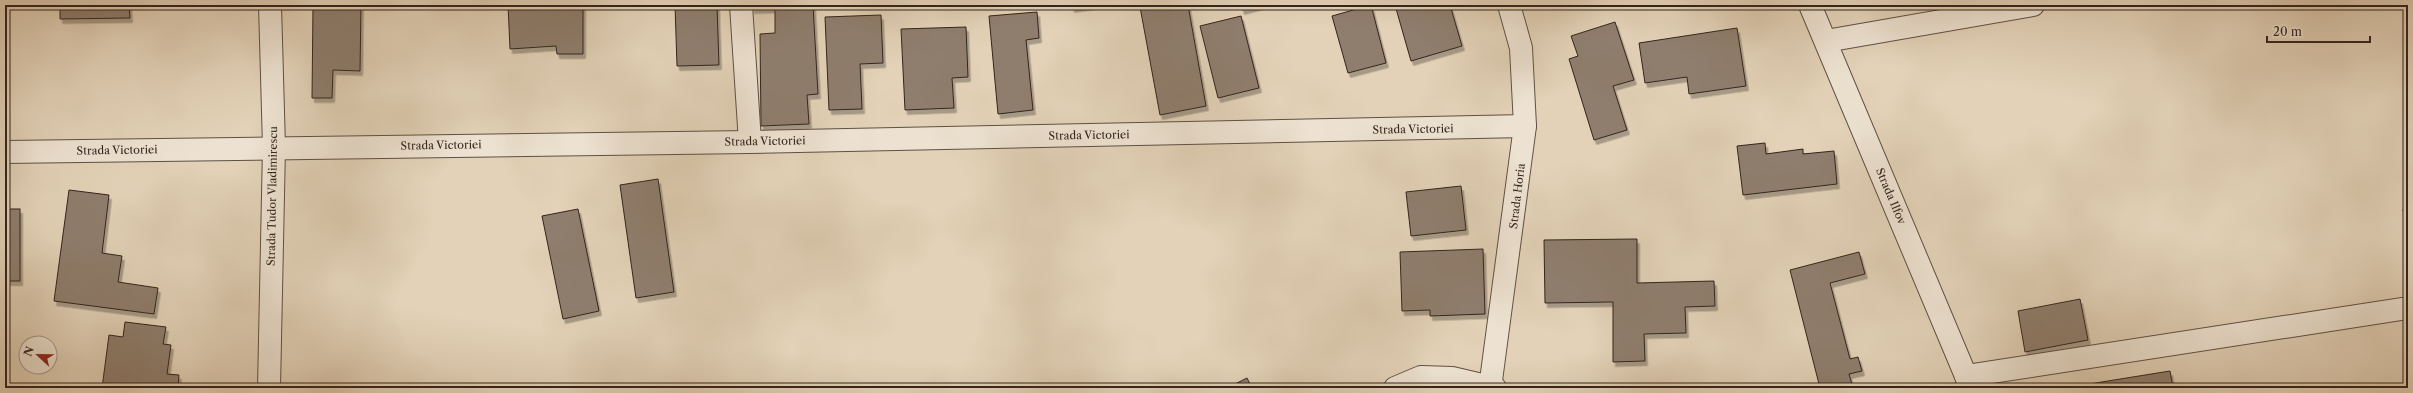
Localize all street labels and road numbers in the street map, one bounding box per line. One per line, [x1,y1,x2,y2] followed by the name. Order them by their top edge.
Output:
[1372,121,1454,137] street label: Strada Victoriei
[264,126,280,266] street label: Strada Tudor Vladimirescu
[1048,127,1130,143] street label: Strada Victoriei
[724,133,806,149] street label: Strada Victoriei
[400,137,482,153] street label: Strada Victoriei
[76,142,158,158] street label: Strada Victoriei
[1506,162,1528,230] street label: Strada Horia
[1873,166,1910,227] street label: Strada Ilfov

